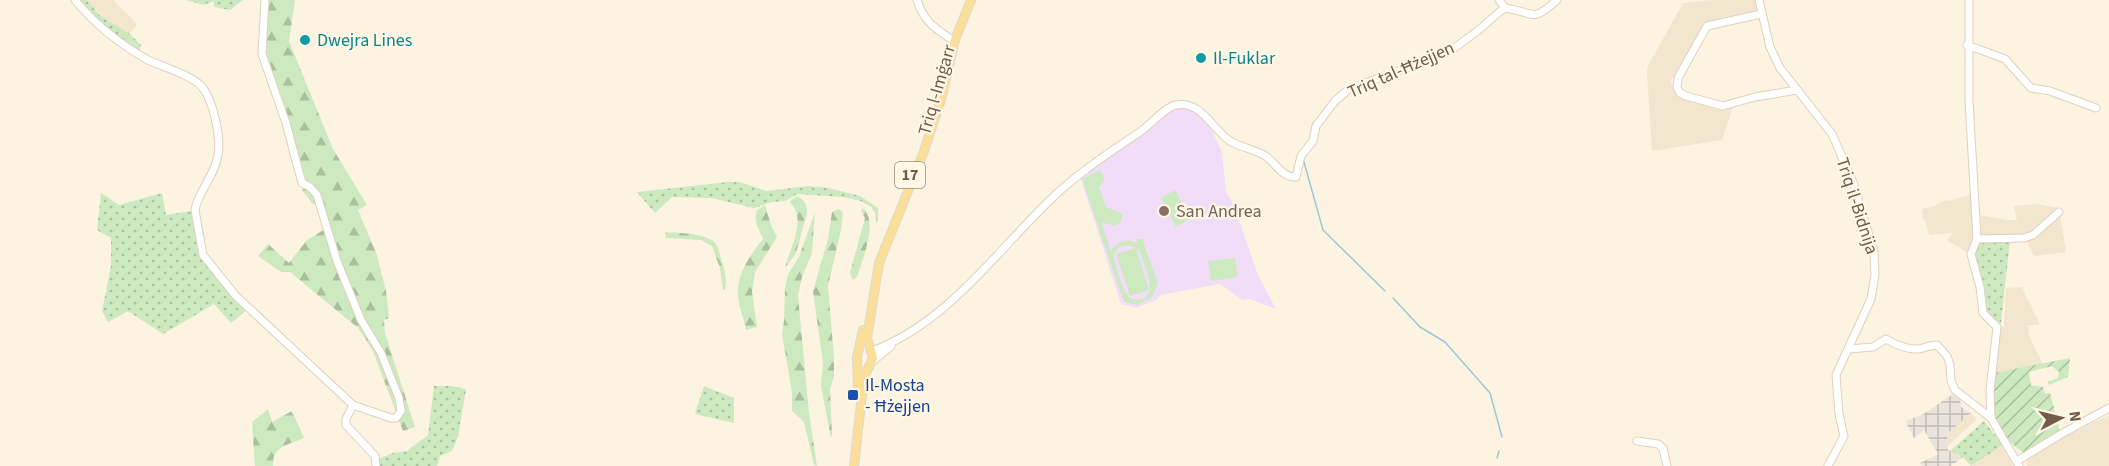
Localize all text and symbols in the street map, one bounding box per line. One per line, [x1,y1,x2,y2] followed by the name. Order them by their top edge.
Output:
[317,28,412,53] place label: Dwejra Lines
[298,33,312,47] marker: Dwejra Lines
[1344,35,1458,105] street label: Triq tal-Ħżejjen
[912,41,962,138] street label: Triq l-Imġarr
[1213,46,1276,71] place label: Il-Fuklar
[1194,51,1208,65] marker: Il-Fuklar
[1830,154,1884,258] street label: Triq il-Bidnija
[895,162,925,188] road number: 17
[1176,199,1262,224] place label: San Andrea
[1157,204,1171,218] marker: San Andrea
[865,373,931,419] place label: Il-Mosta - Ħżejjen
[846,388,860,402] marker: Il-Mosta - Ħżejjen
[2031,388,2091,448] north arrow
[2063,410,2086,423] text: N

